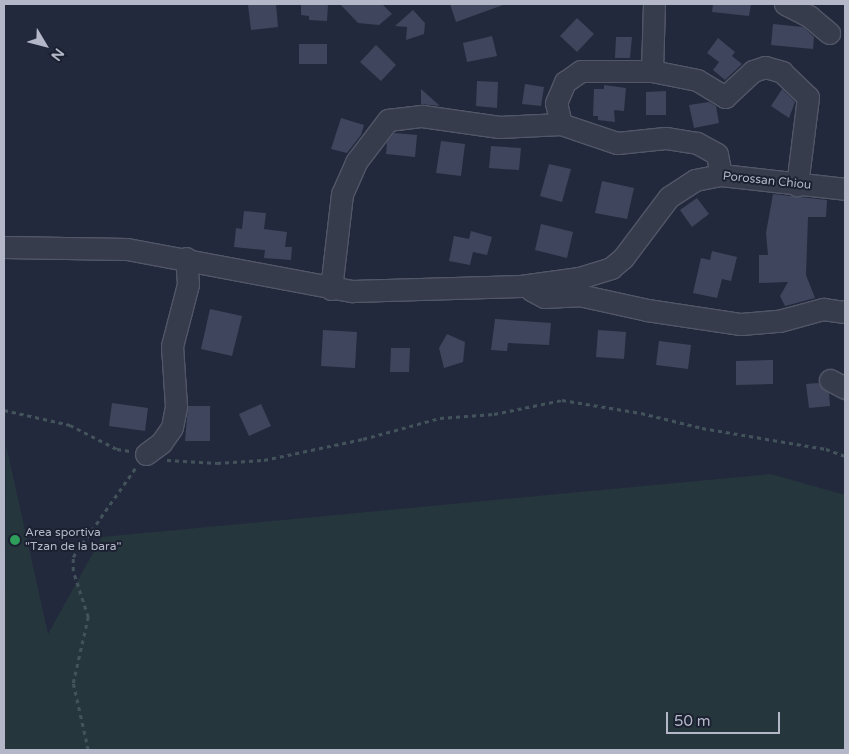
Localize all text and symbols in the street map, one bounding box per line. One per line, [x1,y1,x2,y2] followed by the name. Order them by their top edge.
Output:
[20,20,70,70] north arrow
[47,45,68,64] text: N
[722,169,812,193] street label: Porossan Chiou
[25,526,121,554] place label: Area sportiva "Tzan de la bara"
[9,534,21,546] marker: Area sportiva "Tzan de la bara"
[669,702,783,734] scale bar
[674,712,711,730] text: 50 m

